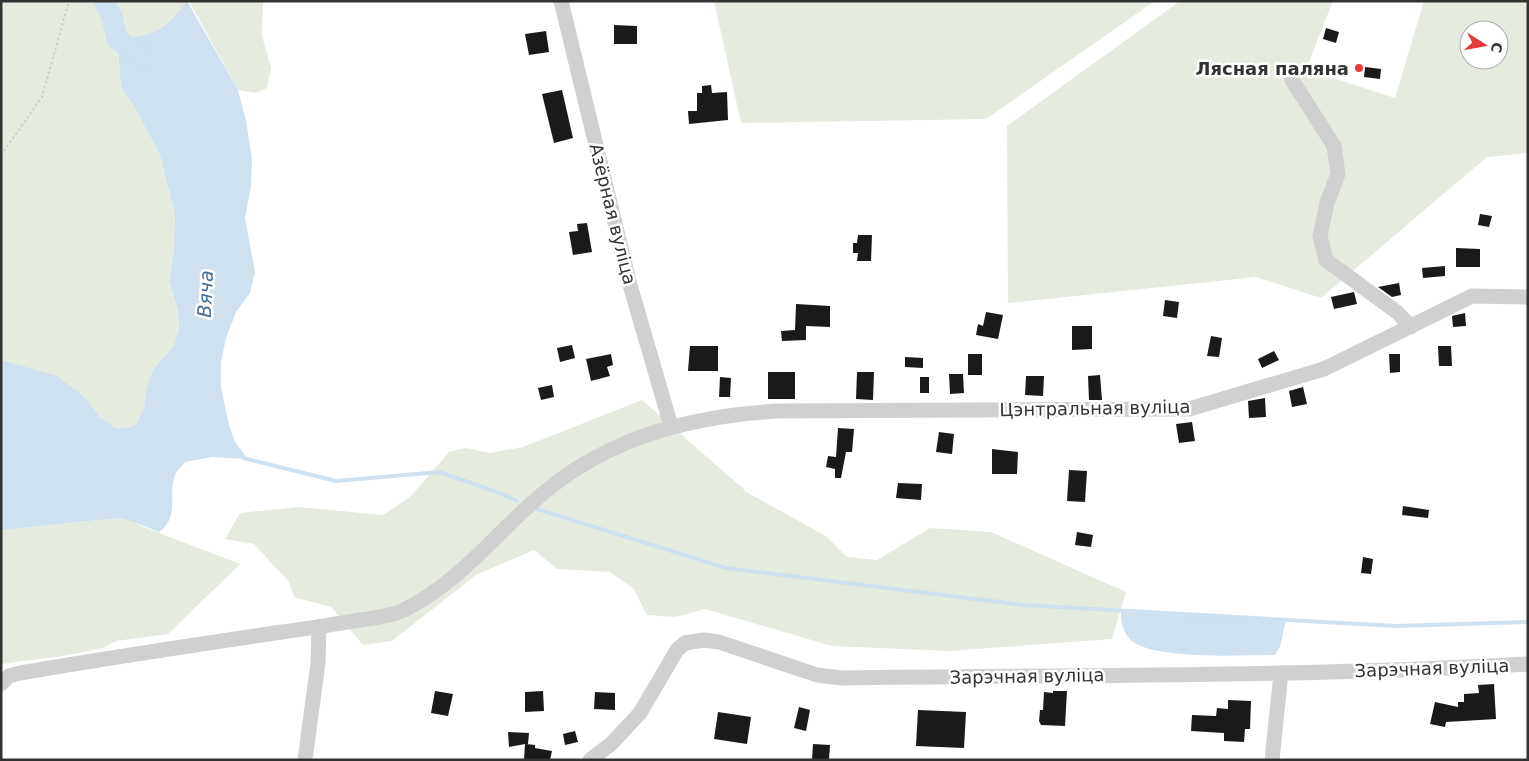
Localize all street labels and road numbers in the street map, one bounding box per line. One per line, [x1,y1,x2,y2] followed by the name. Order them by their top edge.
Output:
[585,141,641,287] street label: Азёрная вуліца
[999,396,1191,420] street label: Цэнтральная вуліца
[1354,655,1510,681] street label: Зарэчная вуліца
[949,664,1105,688] street label: Зарэчная вуліца

